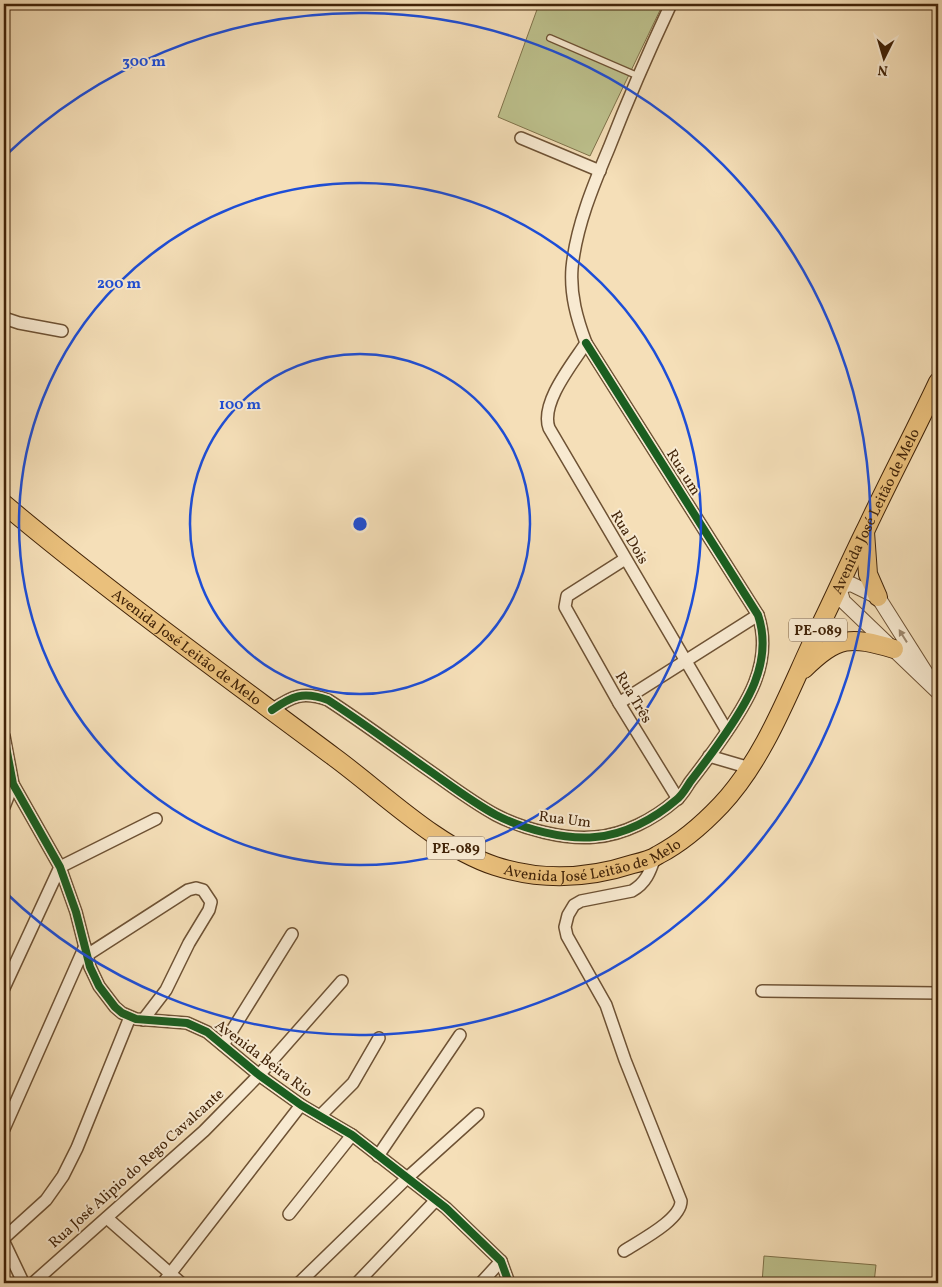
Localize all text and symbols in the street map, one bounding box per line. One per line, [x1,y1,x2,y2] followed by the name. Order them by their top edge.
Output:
[860,32,910,82] north arrow
[122,52,166,73] text: 300 m
[877,60,889,79] text: N
[97,274,141,295] text: 200 m
[219,395,262,416] text: 100 m
[827,425,926,598] street label: Avenida José Leitão de Melo
[660,446,705,500] street label: Rua um
[605,507,653,568] street label: Rua Dois
[351,515,369,533] centre of rings
[107,585,265,711] street label: Avenida José Leitão de Melo
[789,618,847,642] road number: PE-089
[898,629,907,642] one-way arrow
[609,668,656,727] street label: Rua Três
[537,807,592,834] street label: Rua Um
[501,835,686,888] street label: Avenida José Leitão de Melo
[427,836,485,860] road number: PE-089
[210,1015,316,1103] street label: Avenida Beira Rio
[45,1085,229,1254] street label: Rua José Alipio do Rego Cavalcante

